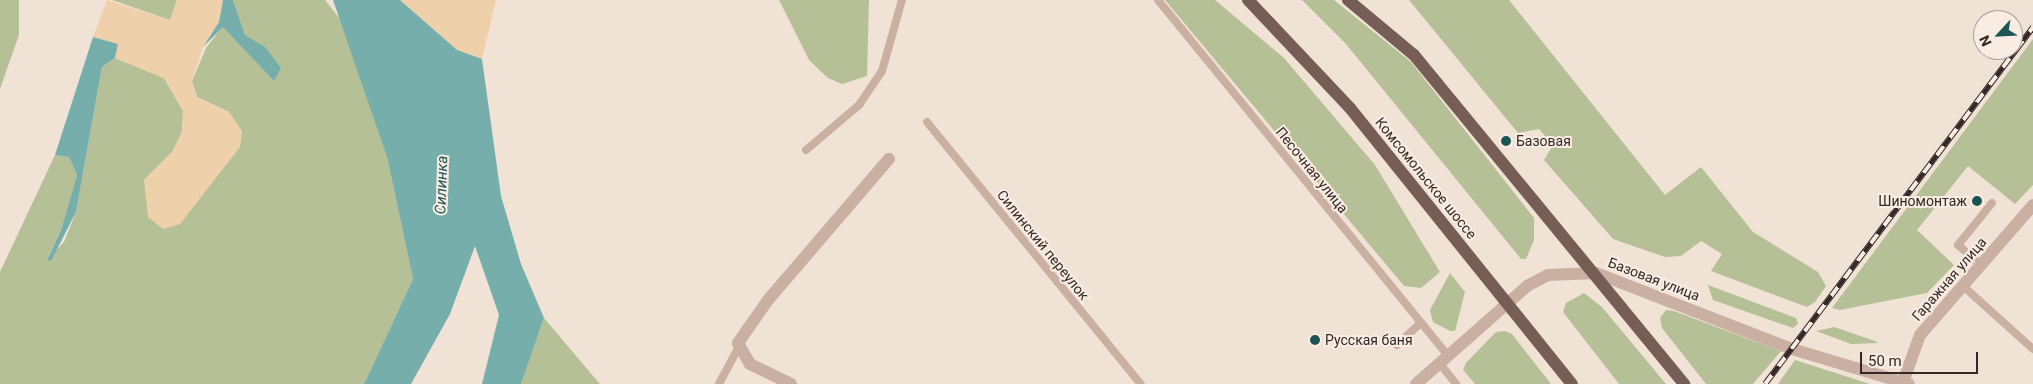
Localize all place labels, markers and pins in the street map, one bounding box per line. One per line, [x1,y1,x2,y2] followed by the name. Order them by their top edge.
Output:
[1516,133,1571,149] place label: Базовая
[1500,135,1512,147] marker: Базовая
[1878,193,1967,209] place label: Шиномонтаж
[1971,195,1983,207] marker: Шиномонтаж
[1325,332,1413,348] place label: Русская баня
[1309,334,1321,346] marker: Русская баня

